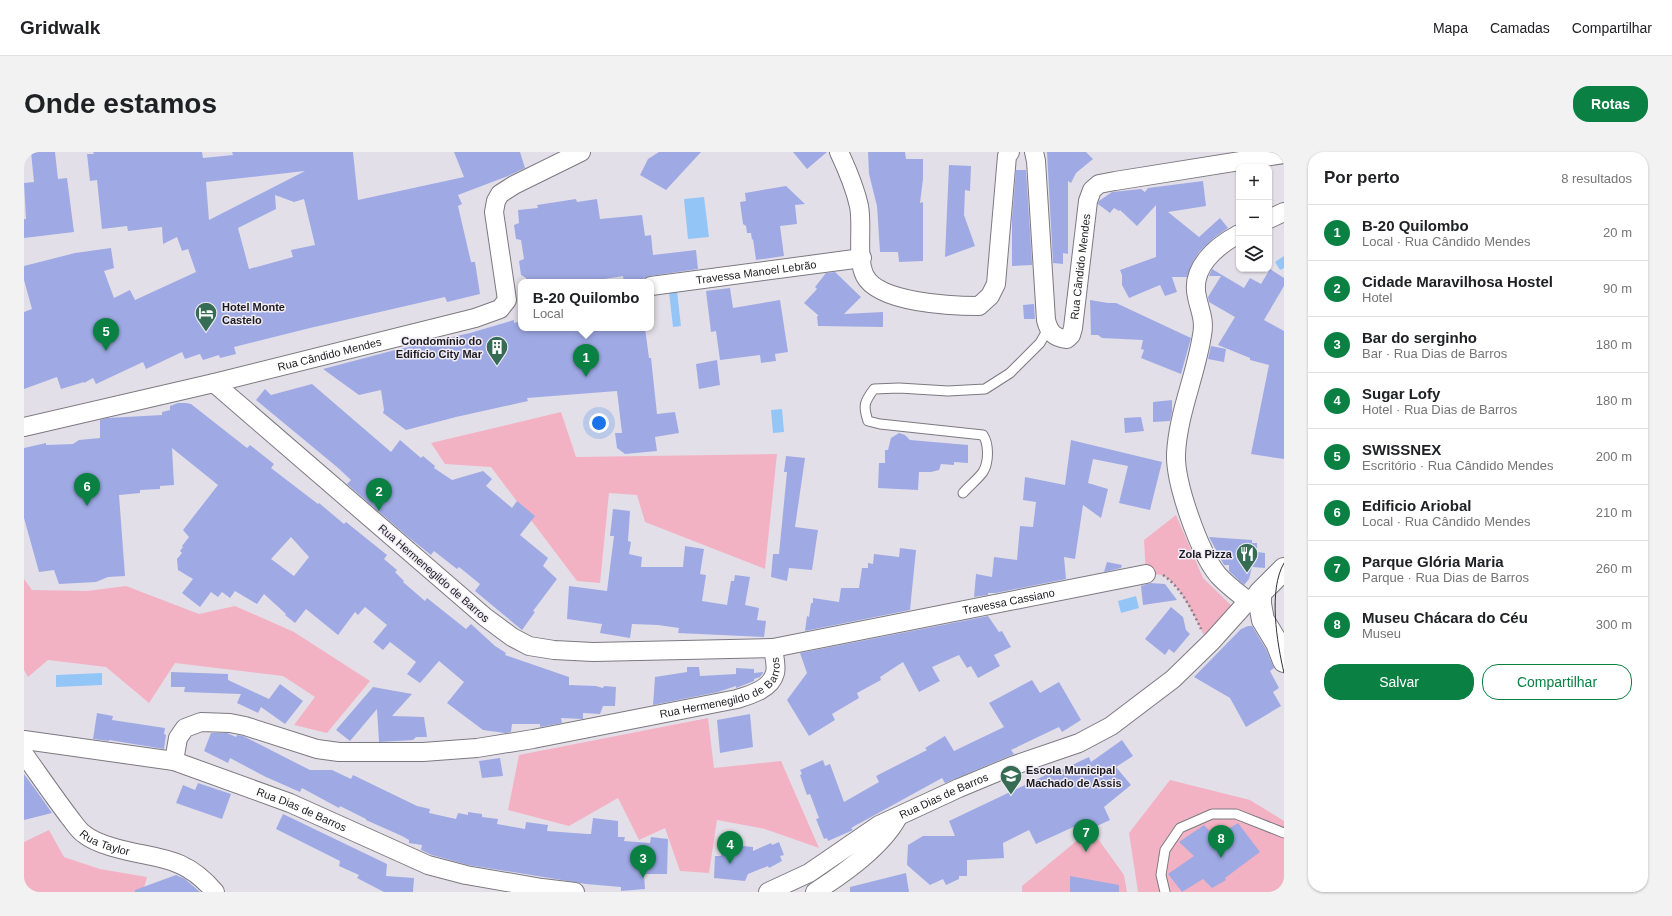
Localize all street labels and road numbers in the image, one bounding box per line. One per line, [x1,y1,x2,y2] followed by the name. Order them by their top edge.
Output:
[1068,213,1093,320] street label: Rua Cândido Mendes
[695,258,817,286] street label: Travessa Manoel Lebrão
[276,335,383,373] street label: Rua Cândido Mendes
[376,522,492,625] street label: Rua Hermenegildo de Barros
[961,586,1056,616] street label: Travessa Cassiano
[658,656,782,720] street label: Rua Hermenegildo de Barros
[897,770,990,821] street label: Rua Dias de Barros
[255,785,349,834] street label: Rua Dias de Barros
[78,827,131,857] street label: Rua Taylor

